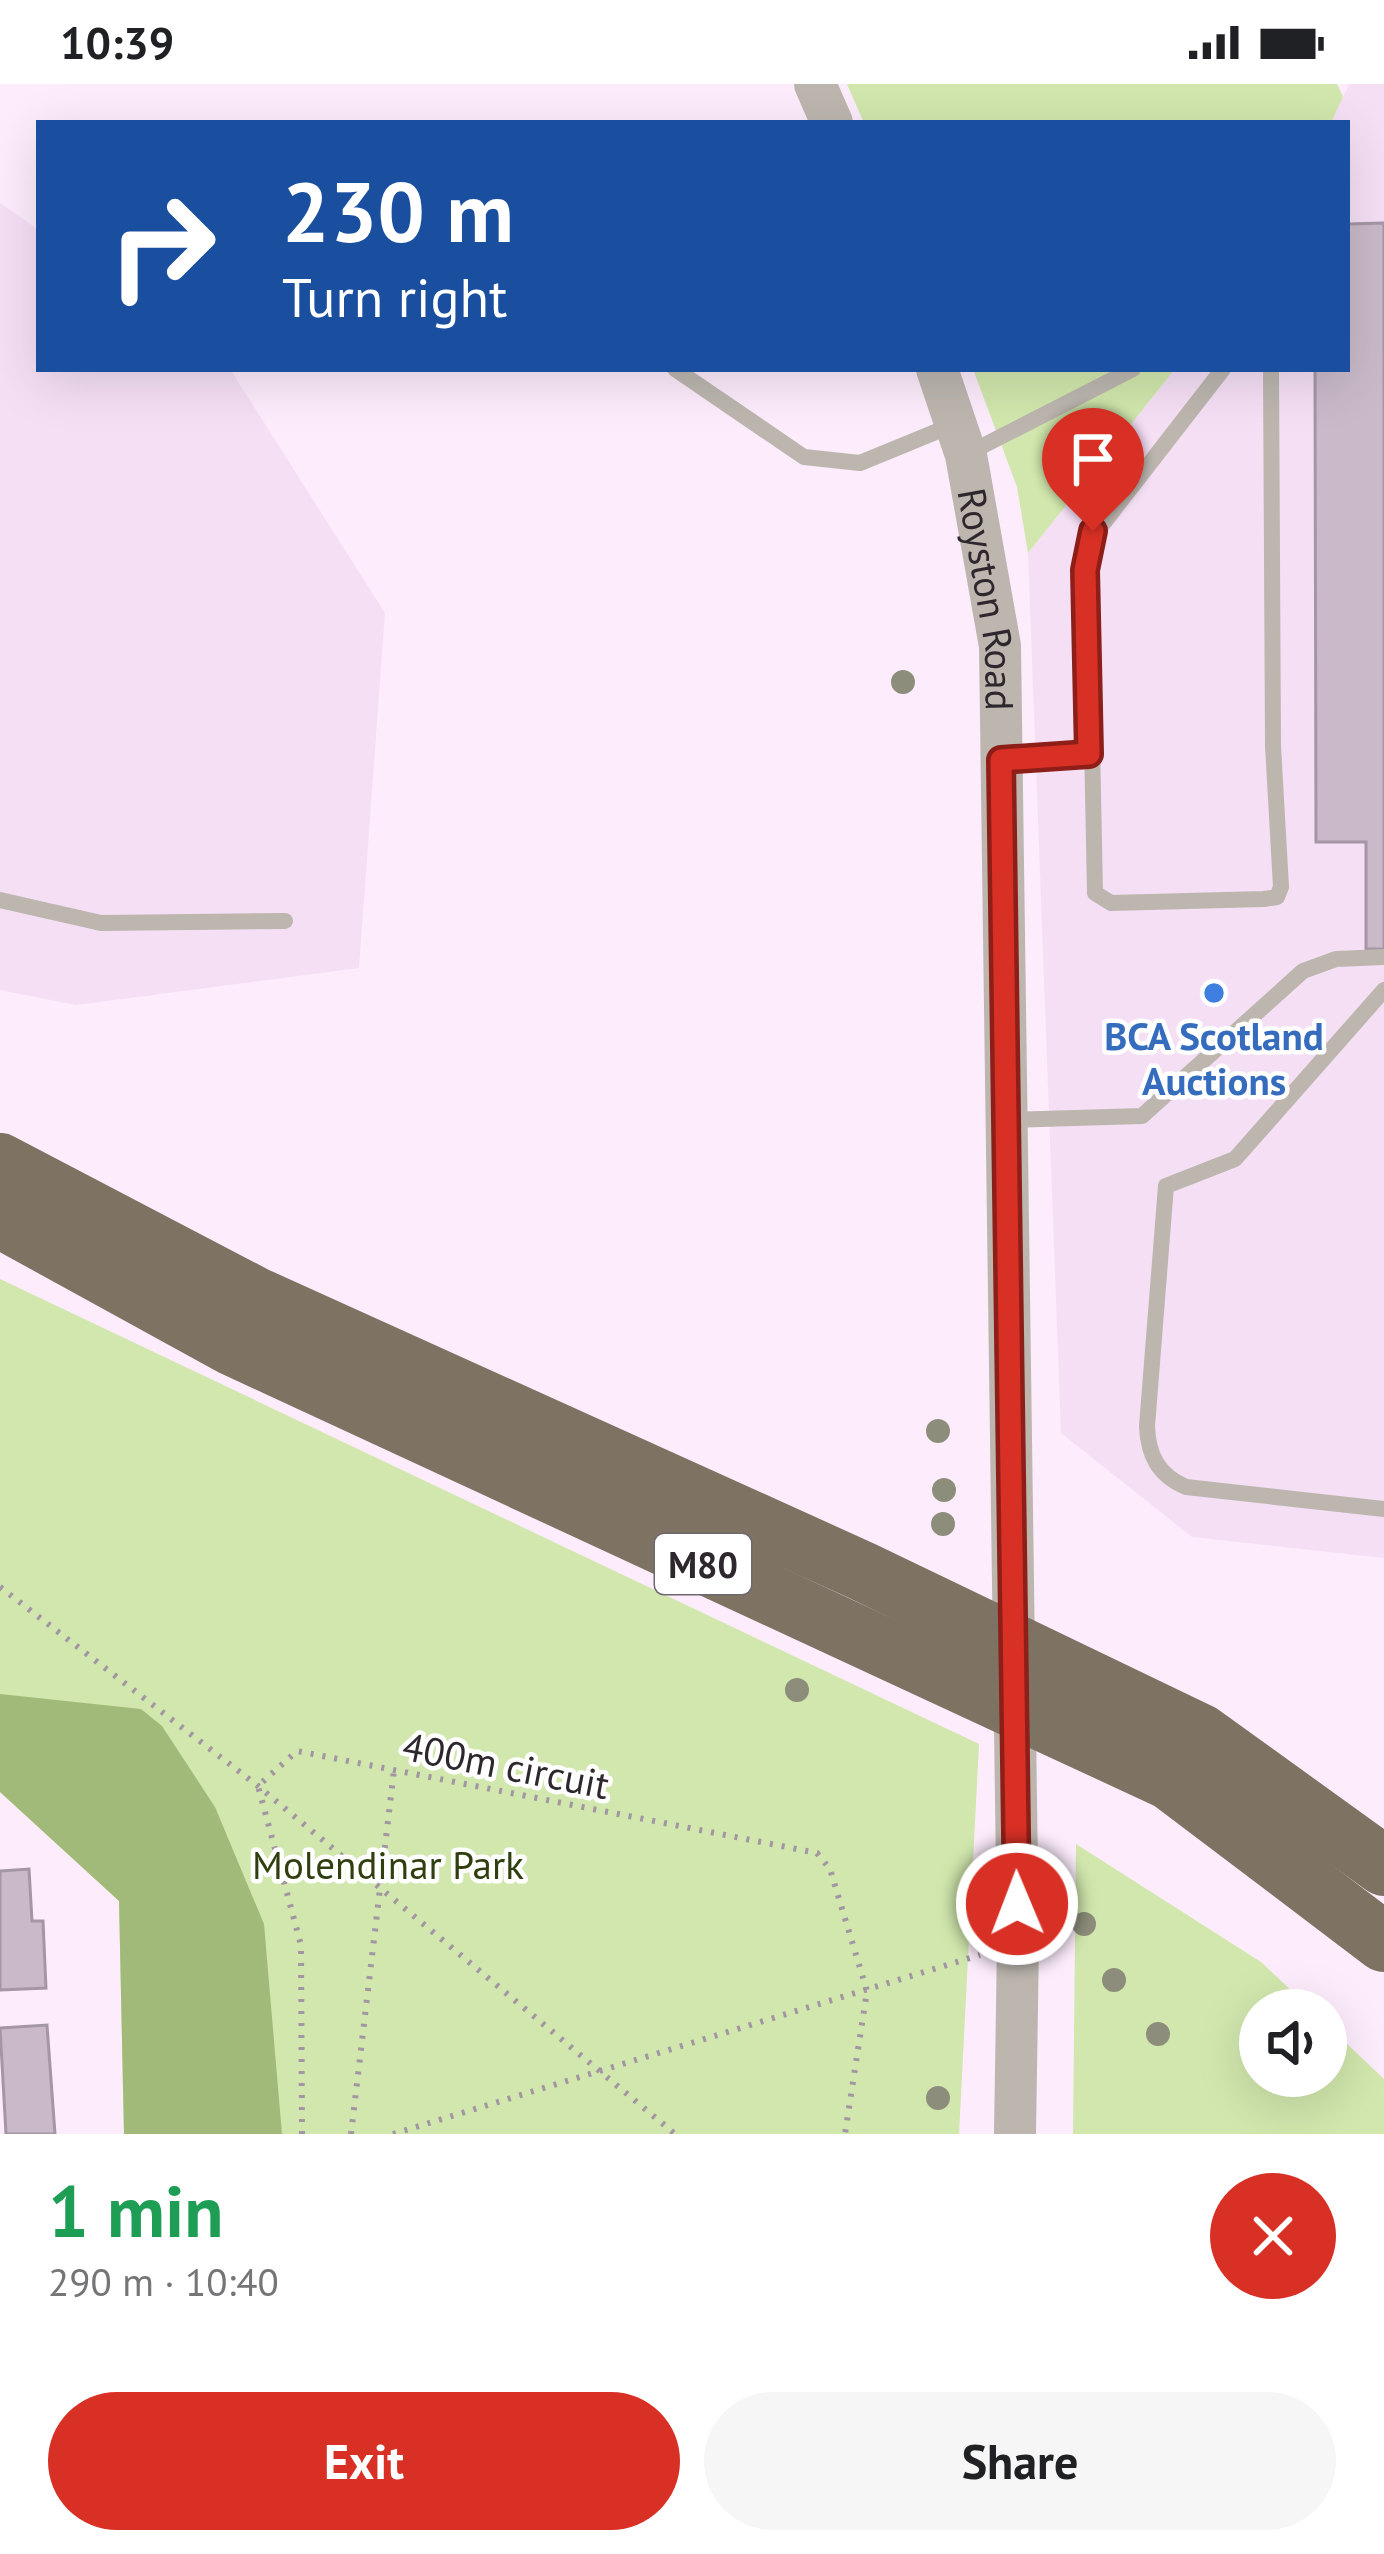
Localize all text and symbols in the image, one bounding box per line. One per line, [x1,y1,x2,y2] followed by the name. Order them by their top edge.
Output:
[60,13,174,71] text: 10:39
[282,156,514,265] text: 230 m
[84,168,240,324] icon: right
[282,262,507,332] text: Turn right
[1042,408,1144,531] pin
[1060,426,1126,492] icon: arrive
[947,484,1026,711] street label: Royston Road
[1201,980,1227,1006] marker: BCA Scotland Auctions
[1104,1010,1324,1106] place label: BCA Scotland Auctions
[655,1534,751,1594] road number: M80
[398,1720,614,1810] street label: 400m circuit
[252,1839,524,1890] park label: Molendinar Park
[954,1841,1080,1967] position arrow
[1239,1989,1347,2097] map controls
[1239,1989,1347,2097] button: sound
[48,2164,224,2257] text: 1 min
[1210,2173,1336,2299] button: close
[48,2256,279,2307] text: 290 m · 10:40
[48,2392,680,2530] button: Exit
[704,2392,1336,2530] button: Share

